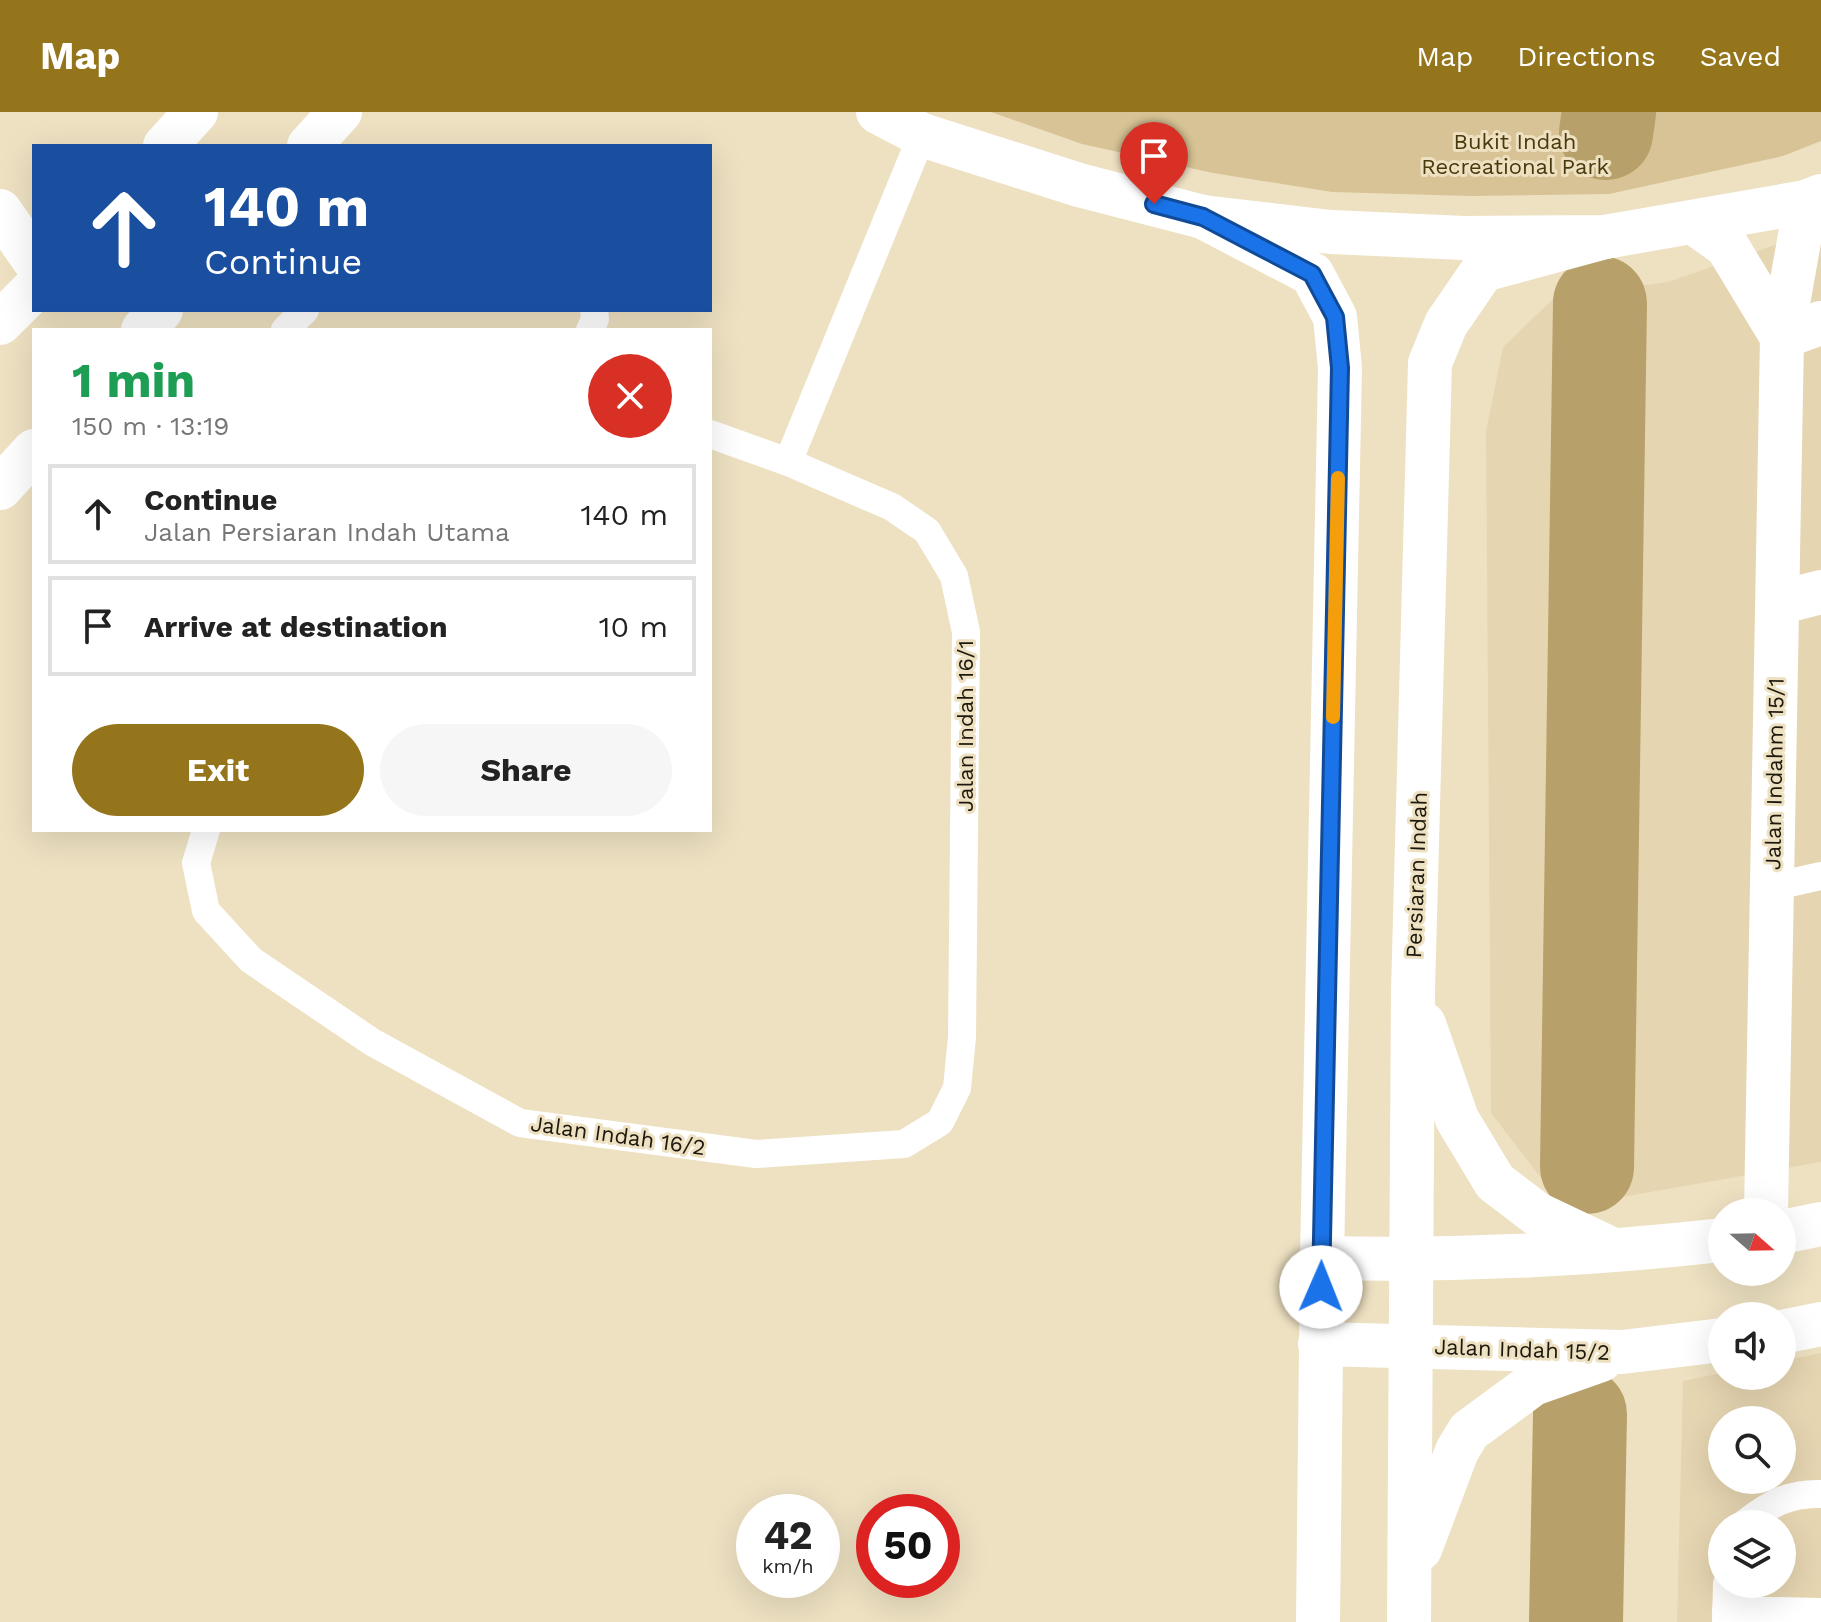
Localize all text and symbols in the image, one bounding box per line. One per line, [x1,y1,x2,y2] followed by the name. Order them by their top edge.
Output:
[40,34,120,78] text: Map
[1416,40,1473,73] text: Map
[1517,40,1656,73] text: Directions
[1700,40,1781,73] text: Saved
[1120,122,1188,204] pin
[1421,129,1609,179] park label: Bukit Indah Recreational Park
[1132,134,1176,178] icon: arrive
[204,174,369,240] text: 140 m
[72,176,176,280] icon: ahead
[204,241,362,283] text: Continue
[72,352,195,409] text: 1 min
[588,354,672,438] button: close
[72,411,229,441] text: 150 m · 13:19
[144,482,277,517] text: Continue
[76,492,120,536] icon: ahead
[580,497,668,532] text: 140 m
[144,517,510,547] text: Jalan Persiaran Indah Utama
[76,604,120,648] icon: arrive
[144,609,448,644] text: Arrive at destination
[599,609,668,644] text: 10 m
[953,640,978,812] street label: Jalan Indah 16/1
[1760,678,1789,870] street label: Jalan Indahm 15/1
[72,724,364,816] button: Exit
[380,724,672,816] button: Share
[1401,791,1432,959] street label: Persiaran Indah
[529,1111,707,1160] street label: Jalan Indah 16/2
[1708,1198,1796,1286] north arrow
[1708,1198,1796,1598] map controls
[1279,1245,1363,1329] position arrow
[1708,1302,1796,1390] button: sound
[1434,1334,1610,1365] street label: Jalan Indah 15/2
[1708,1406,1796,1494] button: search
[856,1494,960,1598] speed limit sign: 50
[1708,1510,1796,1598] button: layers
[763,1512,813,1559] text: 42
[762,1554,814,1578] text: km/h

